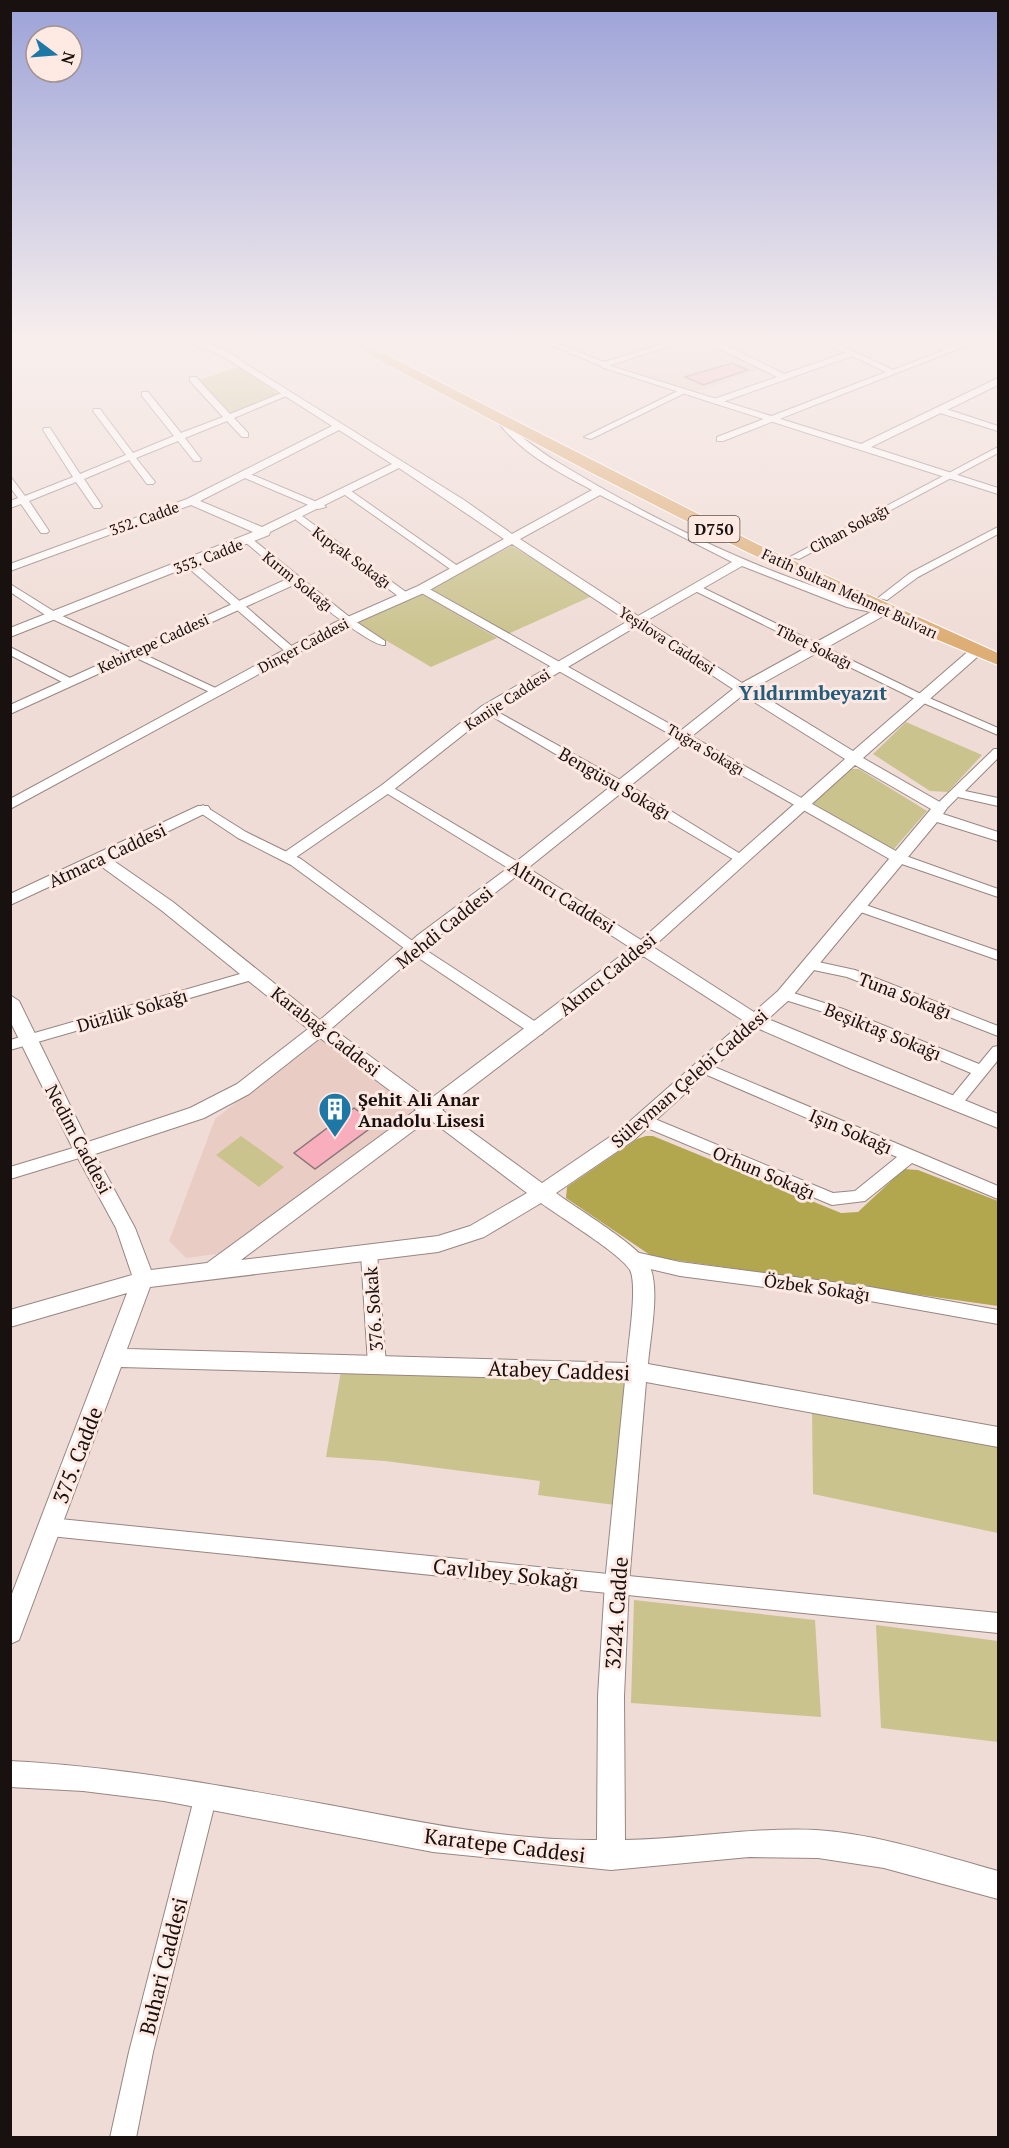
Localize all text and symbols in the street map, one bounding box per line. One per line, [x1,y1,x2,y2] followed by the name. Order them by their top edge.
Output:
[24,24,84,84] north arrow
[56,49,81,67] text: N
[106,496,182,540] street label: 352. Cadde
[806,499,892,557] street label: Cihan Sokağı
[688,516,740,542] road number: D750
[309,522,395,592] street label: Kıpçak Sokağı
[171,534,245,578] street label: 353. Cadde
[759,543,941,643] street label: Fatih Sultan Mehmet Bulvarı
[259,546,337,616] street label: Kırım Sokağı
[615,601,719,679] street label: Yeşilova Caddesi
[94,609,212,677] street label: Kebirtepe Caddesi
[254,613,352,677] street label: Dinçer Caddesi
[772,619,856,673] street label: Tibet Sokağı
[460,664,554,734] street label: Kanije Caddesi
[739,679,887,706] district label: Yıldırımbeyazıt
[664,719,748,779] street label: Tuğra Sokağı
[554,741,676,825] street label: Bengüsu Sokağı
[44,817,170,893] street label: Atmaca Caddesi
[504,854,620,938] street label: Altıncı Caddesi
[391,881,497,973] street label: Mehdi Caddesi
[553,927,661,1021] street label: Akıncı Caddesi
[855,966,955,1024] street label: Tuna Sokağı
[266,981,386,1081] street label: Karabağ Caddesi
[74,983,190,1037] street label: Düzlük Sokağı
[821,997,945,1065] street label: Beşiktaş Sokağı
[606,1003,772,1153] street label: Süleyman Çelebi Caddesi
[40,1080,118,1198] street label: Nedim Caddesi
[358,1087,485,1132] place label: Şehit Ali Anar Anadolu Lisesi
[317,1091,353,1138] building icon: Şehit Ali Anar Anadolu Lisesi
[806,1103,896,1159] street label: Işın Sokağı
[709,1140,819,1204] street label: Orhun Sokağı
[358,1265,388,1352] street label: 376. Sokak
[762,1268,872,1306] street label: Özbek Sokağı
[487,1354,631,1386] street label: Atabey Caddesi
[46,1403,108,1507] street label: 375. Cadde
[432,1551,580,1595] street label: Cavlıbey Sokağı
[598,1556,634,1670] street label: 3224. Cadde
[423,1821,587,1869] street label: Karatepe Caddesi
[132,1894,194,2038] street label: Buhari Caddesi

